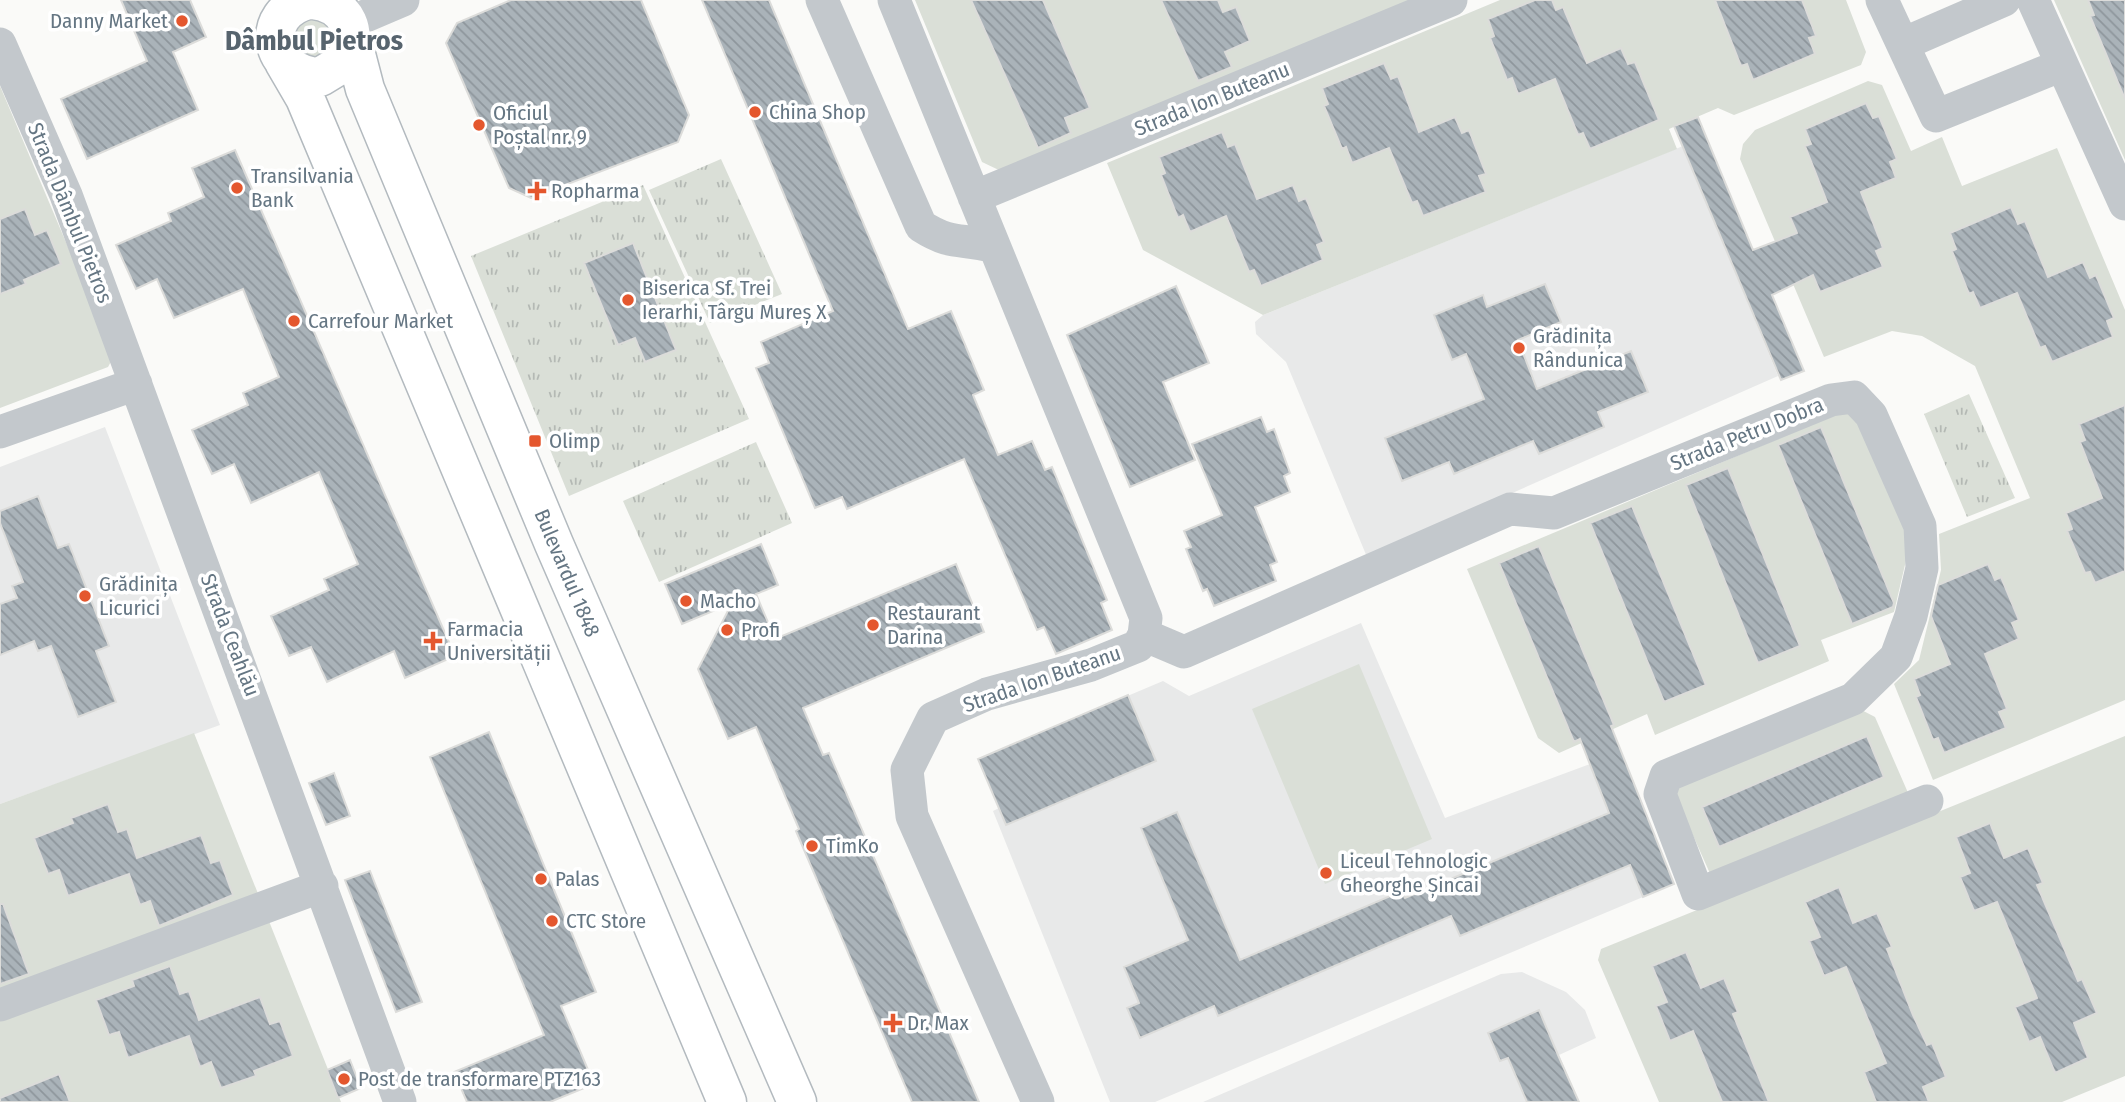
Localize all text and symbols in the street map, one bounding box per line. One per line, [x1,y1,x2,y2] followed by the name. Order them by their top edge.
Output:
[50,8,168,34] place label: Danny Market
[174,13,190,29] marker: Danny Market
[225,24,403,57] district label: Dâmbul Pietros
[1131,56,1293,142] street label: Strada Ion Buteanu
[769,99,866,125] place label: China Shop
[493,100,587,150] place label: Oficiul Poștal nr. 9
[747,104,763,120] marker: China Shop
[471,117,487,133] marker: Oficiul Poștal nr. 9
[22,119,118,307] street label: Strada Dâmbul Pietros
[251,163,354,213] place label: Transilvania Bank
[551,178,639,204] place label: Ropharma
[229,180,245,196] marker: Transilvania Bank
[529,183,545,199] marker: Ropharma
[642,275,827,325] place label: Biserica Sf. Trei Ierarhi, Târgu Mureș X
[620,292,636,308] marker: Biserica Sf. Trei Ierarhi, Târgu Mureș X
[308,308,453,334] place label: Carrefour Market
[286,313,302,329] marker: Carrefour Market
[1533,323,1623,373] place label: Grădinița Rândunica
[1511,340,1527,356] marker: Grădinița Rândunica
[1667,391,1827,477] street label: Strada Petru Dobra
[549,428,600,454] place label: Olimp
[527,433,543,449] marker: Olimp
[528,505,606,641] street label: Bulevardul 1848
[195,570,265,700] street label: Strada Ceahlău
[99,571,178,621] place label: Grădinița Licurici
[77,588,93,604] marker: Grădinița Licurici
[700,588,756,614] place label: Macho
[678,593,694,609] marker: Macho
[887,600,980,650] place label: Restaurant Darina
[447,616,551,666] place label: Farmacia Universității
[741,617,780,643] place label: Profi
[865,617,881,633] marker: Restaurant Darina
[719,622,735,638] marker: Profi
[425,633,441,649] marker: Farmacia Universității
[960,640,1124,718] street label: Strada Ion Buteanu
[826,833,879,859] place label: TimKo
[804,838,820,854] marker: TimKo
[1340,848,1488,898] place label: Liceul Tehnologic Gheorghe Șincai
[1318,865,1334,881] marker: Liceul Tehnologic Gheorghe Șincai
[555,866,600,892] place label: Palas
[533,871,549,887] marker: Palas
[566,908,646,934] place label: CTC Store
[544,913,560,929] marker: CTC Store
[907,1010,969,1036] place label: Dr. Max
[885,1015,901,1031] marker: Dr. Max
[358,1066,601,1092] place label: Post de transformare PTZ163
[336,1071,352,1087] marker: Post de transformare PTZ163

